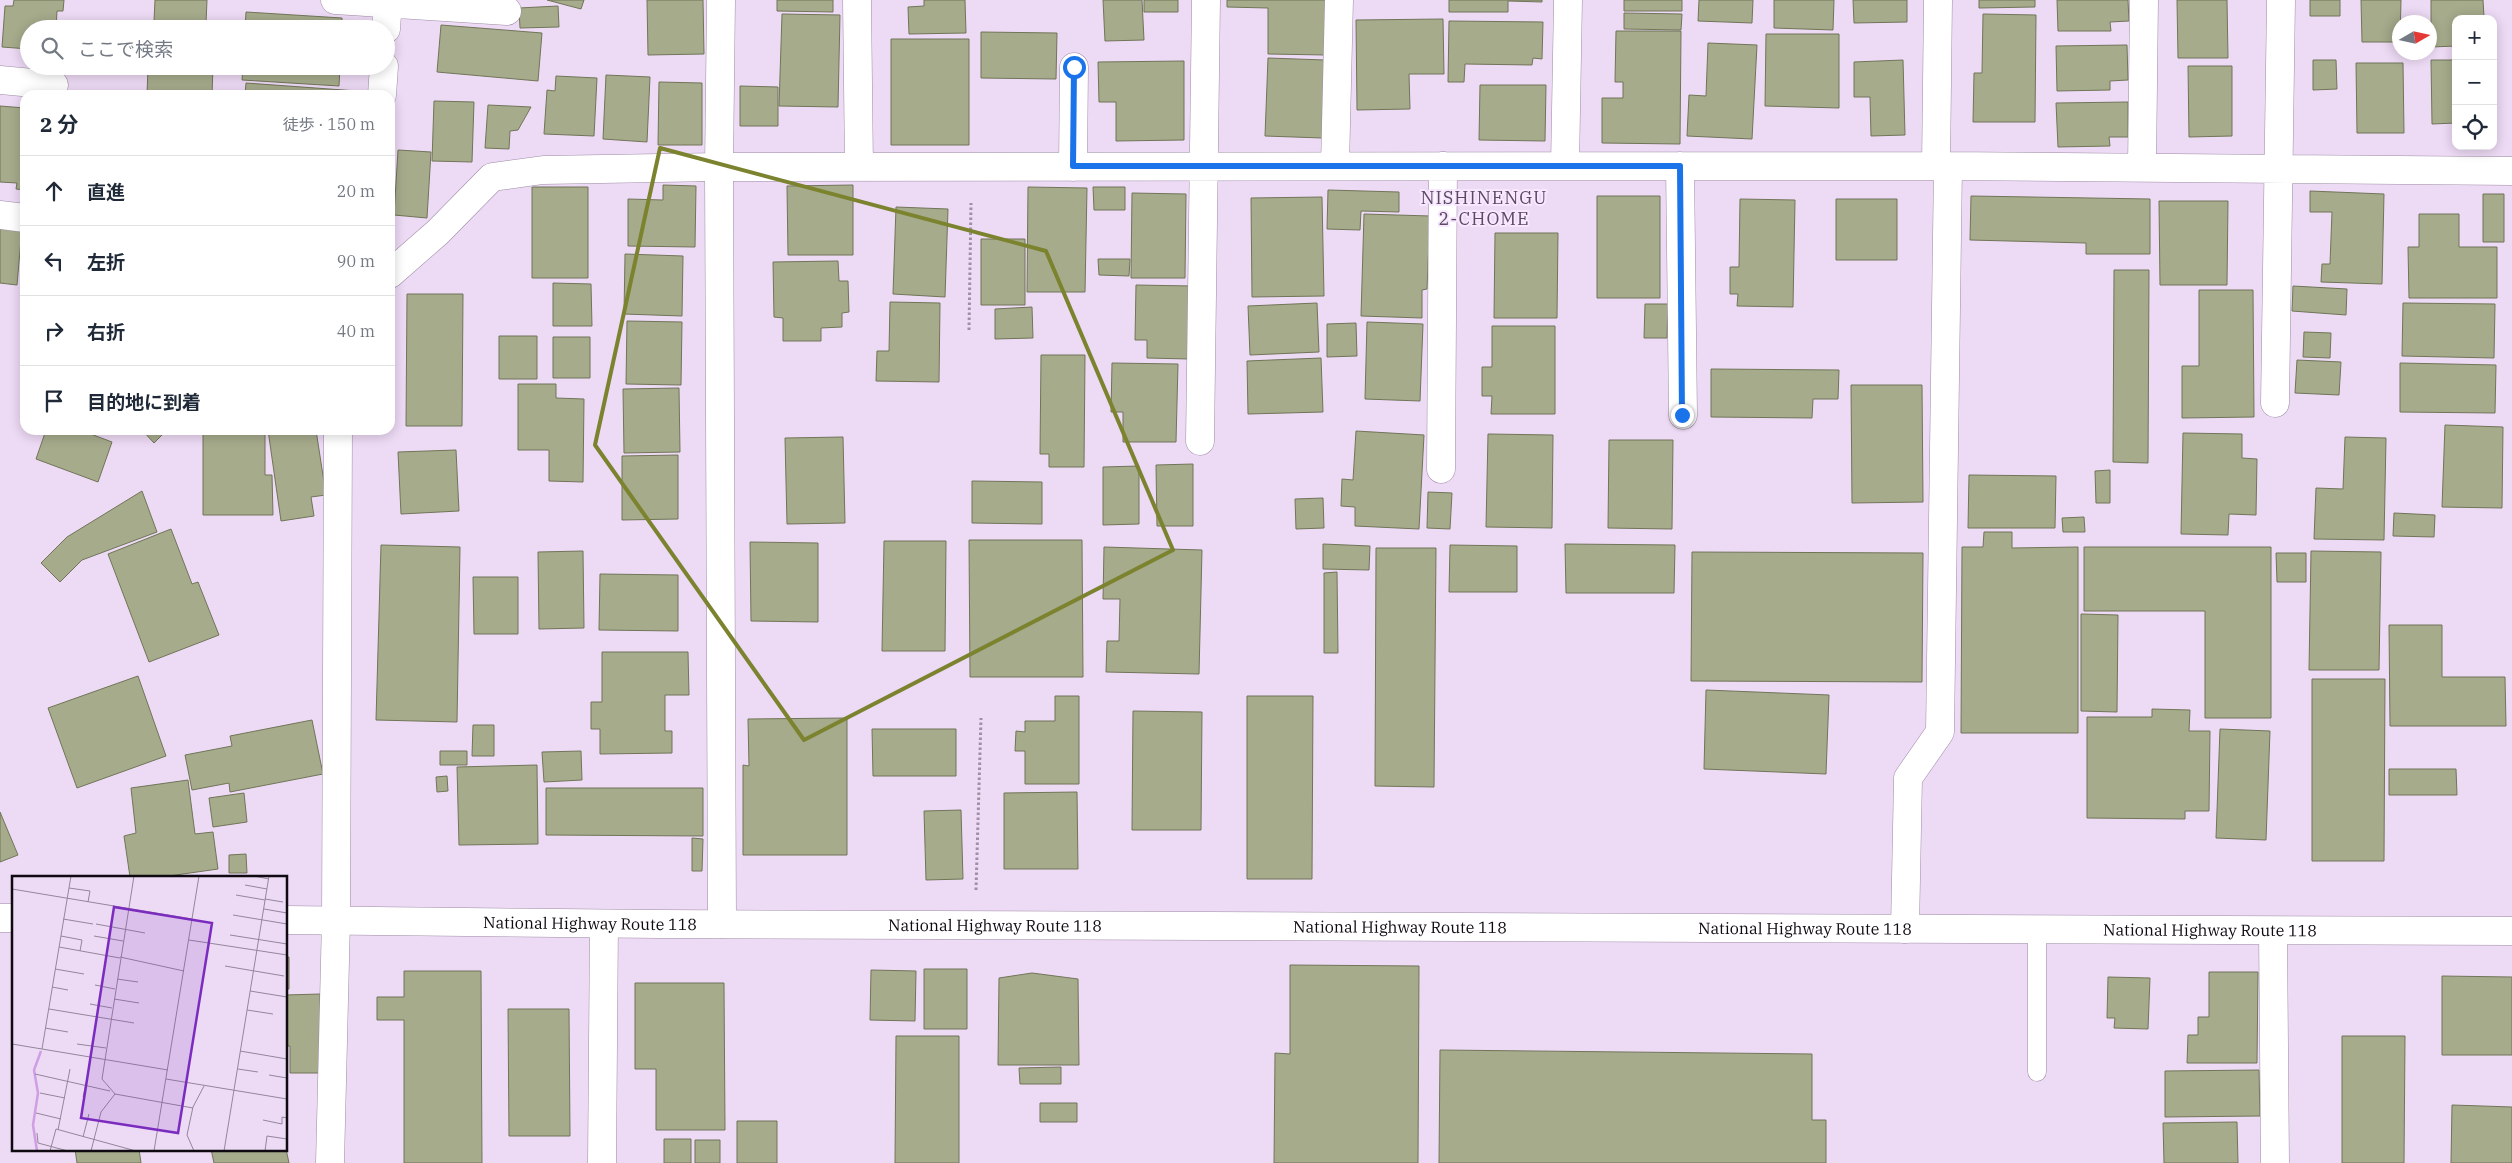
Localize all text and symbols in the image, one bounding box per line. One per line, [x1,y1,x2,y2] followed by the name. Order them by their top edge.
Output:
[2392,15,2437,60] north arrow
[2452,15,2497,150] map controls
[2452,15,2497,60] button: +
[20,20,395,75] search box
[38,34,66,62] icon: search
[78,37,173,61] text: ここで検索
[1063,56,1086,79] route start
[2452,60,2497,105] button: −
[2452,105,2497,150] button: locate
[40,110,78,138] text: 2 分
[283,114,375,134] text: 徒歩 · 150 m
[40,177,68,205] icon: ahead
[87,180,125,204] text: 直進
[337,181,375,201] text: 20 m
[1421,186,1547,230] district label: NISHINENGU 2-CHOME
[40,247,68,275] icon: left
[87,250,125,274] text: 左折
[337,251,375,271] text: 90 m
[40,317,68,345] icon: right
[87,320,125,344] text: 右折
[337,321,375,341] text: 40 m
[40,387,68,415] icon: arrive
[87,390,201,414] text: 目的地に到着
[1671,404,1694,427] route end
[12,876,288,1150] inset map
[483,912,697,934] street label: National Highway Route 118
[888,915,1102,936] street label: National Highway Route 118
[1293,916,1507,937] street label: National Highway Route 118
[1698,918,1912,939] street label: National Highway Route 118
[2103,919,2317,940] street label: National Highway Route 118

